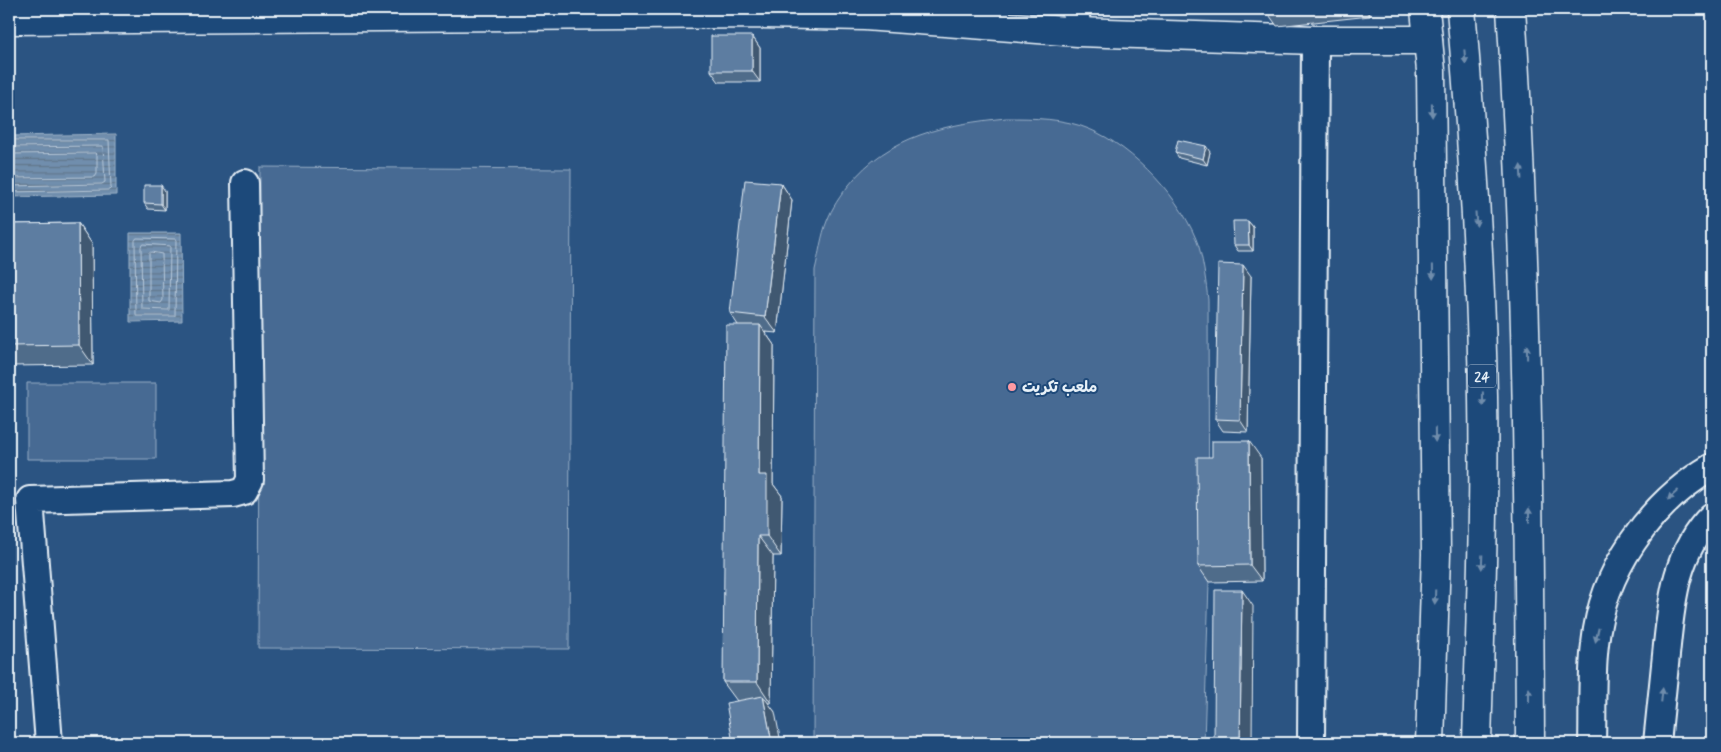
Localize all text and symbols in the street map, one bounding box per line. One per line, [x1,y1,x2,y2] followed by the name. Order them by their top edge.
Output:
[1462,50,1470,66] one-way arrow
[1428,102,1436,118] one-way arrow
[1516,164,1524,180] one-way arrow
[1473,212,1481,228] one-way arrow
[1429,264,1437,280] one-way arrow
[1523,344,1531,360] one-way arrow
[1468,364,1496,388] road number: 24
[1022,378,1097,398] place label: ملعب تكريت
[1006,381,1018,393] marker: ملعب تكريت
[1479,392,1487,408] one-way arrow
[1431,427,1439,443] one-way arrow
[1667,490,1680,501] one-way arrow
[1525,506,1533,522] one-way arrow
[1478,554,1486,570] one-way arrow
[1431,589,1439,605] one-way arrow
[1593,627,1601,642] one-way arrow
[1525,686,1533,702] one-way arrow
[1658,686,1666,702] one-way arrow

